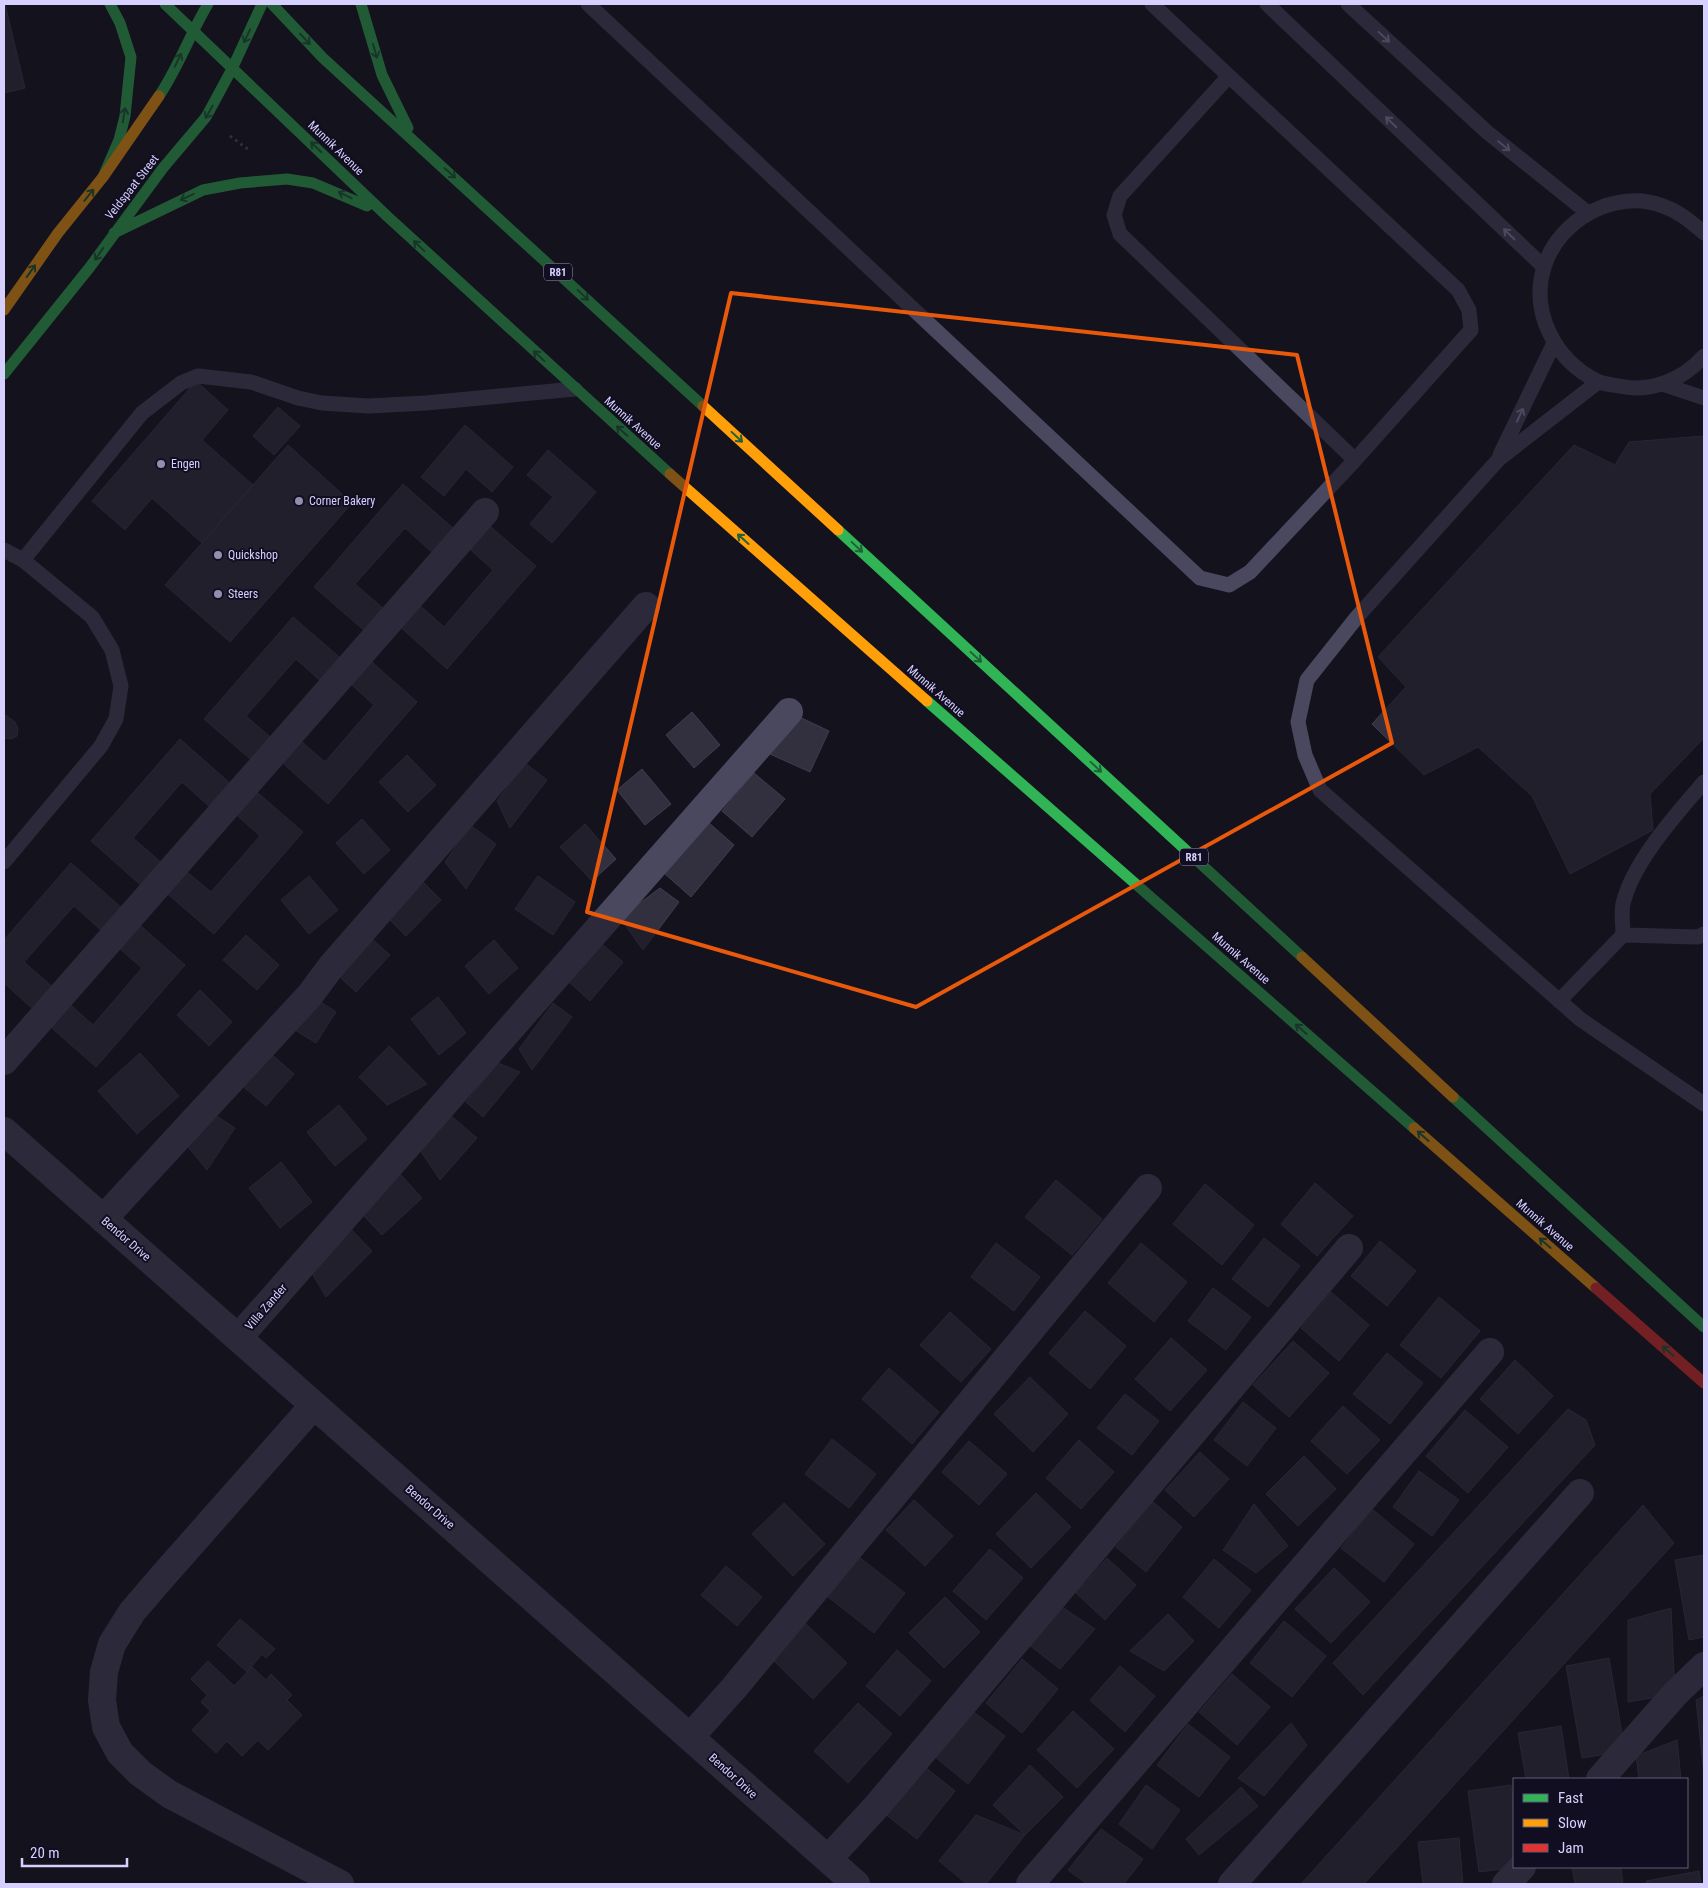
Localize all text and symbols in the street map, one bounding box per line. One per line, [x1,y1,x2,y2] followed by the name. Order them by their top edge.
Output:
[242,28,252,43] one-way arrow
[1377,31,1390,43] one-way arrow
[299,33,311,46] one-way arrow
[370,42,380,58] one-way arrow
[174,52,184,67] one-way arrow
[203,104,213,118] one-way arrow
[120,107,130,123] one-way arrow
[1385,116,1397,128] one-way arrow
[305,118,367,178] street label: Munnik Avenue
[310,141,322,153] one-way arrow
[1497,141,1511,151] one-way arrow
[102,152,162,222] street label: Veldspaat Street
[443,168,456,179] one-way arrow
[83,188,94,201] one-way arrow
[337,190,352,200] one-way arrow
[180,193,195,203] one-way arrow
[1502,228,1515,240] one-way arrow
[412,240,425,252] one-way arrow
[94,247,104,261] one-way arrow
[26,264,36,278] one-way arrow
[544,264,572,280] road number: R81
[576,289,589,301] one-way arrow
[532,350,545,362] one-way arrow
[602,394,665,453] street label: Munnik Avenue
[1515,408,1525,423] one-way arrow
[616,425,629,437] one-way arrow
[731,431,744,443] one-way arrow
[171,457,200,471] place label: Engen
[155,458,167,470] marker: Engen
[309,494,375,508] place label: Corner Bakery
[293,495,305,507] marker: Corner Bakery
[737,534,750,545] one-way arrow
[850,541,863,553] one-way arrow
[228,548,278,562] place label: Quickshop
[212,549,224,561] marker: Quickshop
[228,587,258,601] place label: Steers
[212,588,224,600] marker: Steers
[970,651,983,663] one-way arrow
[904,662,968,720] street label: Munnik Avenue
[1090,761,1102,773] one-way arrow
[1180,849,1208,866] road number: R81
[1209,929,1273,987] street label: Munnik Avenue
[1295,1023,1308,1035] one-way arrow
[1417,1130,1430,1142] one-way arrow
[1513,1196,1577,1254] street label: Munnik Avenue
[99,1214,154,1264] street label: Bendor Drive
[1539,1238,1552,1249] one-way arrow
[242,1281,290,1333] street label: Villa Zander
[1661,1345,1674,1356] one-way arrow
[403,1482,458,1532] street label: Bendor Drive
[706,1751,760,1802] street label: Bendor Drive
[1513,1778,1688,1868] legend
[1558,1789,1583,1807] text: Fast
[1558,1814,1587,1832] text: Slow
[22,1836,128,1868] scale bar
[1558,1839,1584,1857] text: Jam
[30,1844,60,1862] text: 20 m

